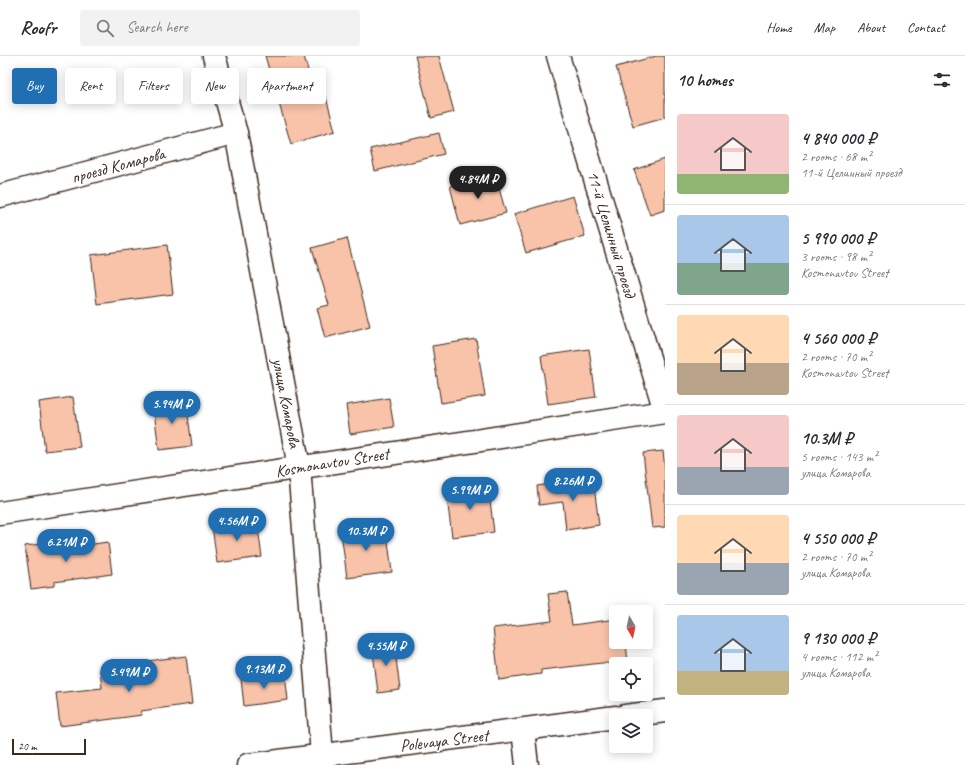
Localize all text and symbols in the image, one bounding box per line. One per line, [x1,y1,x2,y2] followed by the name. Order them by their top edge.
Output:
[80,10,360,46] search box
[20,16,56,40] text: Roofr
[94,17,116,39] icon: search
[126,18,188,37] text: Search here
[766,19,792,36] text: Home
[814,19,835,36] text: Map
[857,19,885,36] text: About
[907,19,945,36] text: Contact
[12,68,57,104] chip: Buy
[65,68,116,104] chip: Rent
[124,68,183,104] chip: Filters
[191,68,239,104] chip: New
[247,68,326,104] chip: Apartment
[931,69,953,91] icon: filters
[677,70,733,91] text: 10 homes
[801,128,876,149] text: 4 840 000 ₽
[709,130,757,178] icon: home
[69,142,169,188] street label: проезд Комарова
[801,149,871,165] text: 2 rooms · 68 m²
[801,165,902,181] text: 11-й Целинный проезд
[441,166,515,200] pin: 4.84M ₽
[582,168,641,302] street label: 11-й Целинный проезд
[458,171,498,187] text: 4.84M ₽
[801,228,875,249] text: 5 990 000 ₽
[709,231,757,279] icon: home
[801,249,871,265] text: 3 rooms · 98 m²
[801,265,889,281] text: Kosmonavtov Street
[801,328,876,349] text: 4 560 000 ₽
[709,331,757,379] icon: home
[801,349,871,365] text: 2 rooms · 70 m²
[267,356,306,451] street label: улица Комарова
[801,365,889,381] text: Kosmonavtov Street
[135,391,209,425] pin: 5.94M ₽
[152,396,192,412] text: 5.94M ₽
[801,428,853,449] text: 10.3M ₽
[709,431,757,479] icon: home
[274,443,393,482] street label: Kosmonavtov Street
[801,449,877,465] text: 5 rooms · 143 m²
[801,465,870,481] text: улица Комарова
[536,468,610,502] pin: 8.26M ₽
[553,473,593,489] text: 8.26M ₽
[433,477,507,511] pin: 5.99M ₽
[451,482,489,498] text: 5.99M ₽
[200,508,274,542] pin: 4.56M ₽
[217,513,257,529] text: 4.56M ₽
[329,518,403,552] pin: 10.3M ₽
[346,523,386,539] text: 10.3M ₽
[801,528,875,549] text: 4 550 000 ₽
[29,529,103,563] pin: 6.21M ₽
[709,531,757,579] icon: home
[46,534,86,550] text: 6.21M ₽
[801,549,871,565] text: 2 rooms · 70 m²
[801,565,870,581] text: улица Комарова
[609,605,653,649] north arrow
[609,605,653,753] map controls
[801,628,875,649] text: 9 130 000 ₽
[709,631,757,679] icon: home
[349,633,423,667] pin: 4.55M ₽
[366,638,406,654] text: 4.55M ₽
[801,649,877,665] text: 4 rooms · 112 m²
[227,656,301,690] pin: 9.13M ₽
[609,657,653,701] button: locate
[92,659,166,693] pin: 5.49M ₽
[244,661,284,677] text: 9.13M ₽
[109,664,149,680] text: 5.49M ₽
[801,665,870,681] text: улица Комарова
[609,709,653,753] button: layers
[399,724,492,756] street label: Polevaya Street
[12,737,86,756] scale bar
[18,739,37,753] text: 20 m

